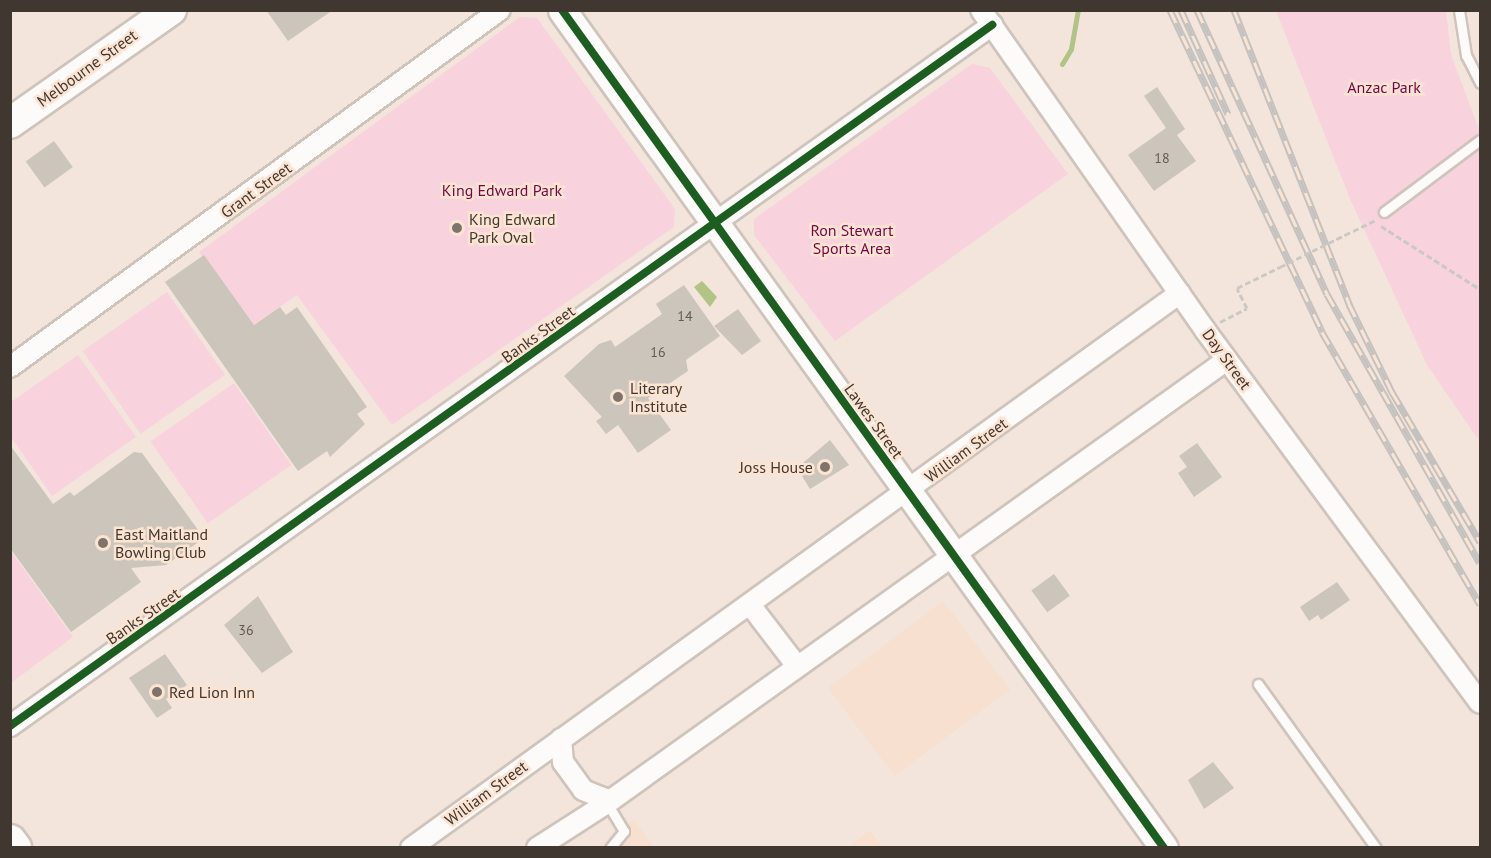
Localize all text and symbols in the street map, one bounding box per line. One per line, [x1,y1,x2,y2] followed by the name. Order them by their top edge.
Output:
[33,25,141,111] street label: Melbourne Street
[1347,77,1421,97] park label: Anzac Park
[1154,150,1170,166] house number: 18
[217,158,295,222] street label: Grant Street
[442,180,562,200] park label: King Edward Park
[469,209,556,247] place label: King Edward Park Oval
[810,220,894,258] park label: Ron Stewart Sports Area
[450,221,464,235] marker: King Edward Park Oval
[498,301,578,367] street label: Banks Street
[677,308,693,324] house number: 14
[1198,325,1256,393] street label: Day Street
[650,344,666,360] house number: 16
[630,378,687,416] place label: Literary Institute
[841,380,907,462] street label: Lawes Street
[611,390,625,404] marker: Literary Institute
[921,414,1011,486] street label: William Street
[739,457,813,477] place label: Joss House
[818,460,832,474] marker: Joss House
[115,524,208,562] place label: East Maitland Bowling Club
[96,536,110,550] marker: East Maitland Bowling Club
[102,584,184,648] street label: Banks Street
[238,622,254,638] house number: 36
[169,682,255,702] place label: Red Lion Inn
[150,685,164,699] marker: Red Lion Inn
[441,757,531,829] street label: William Street

